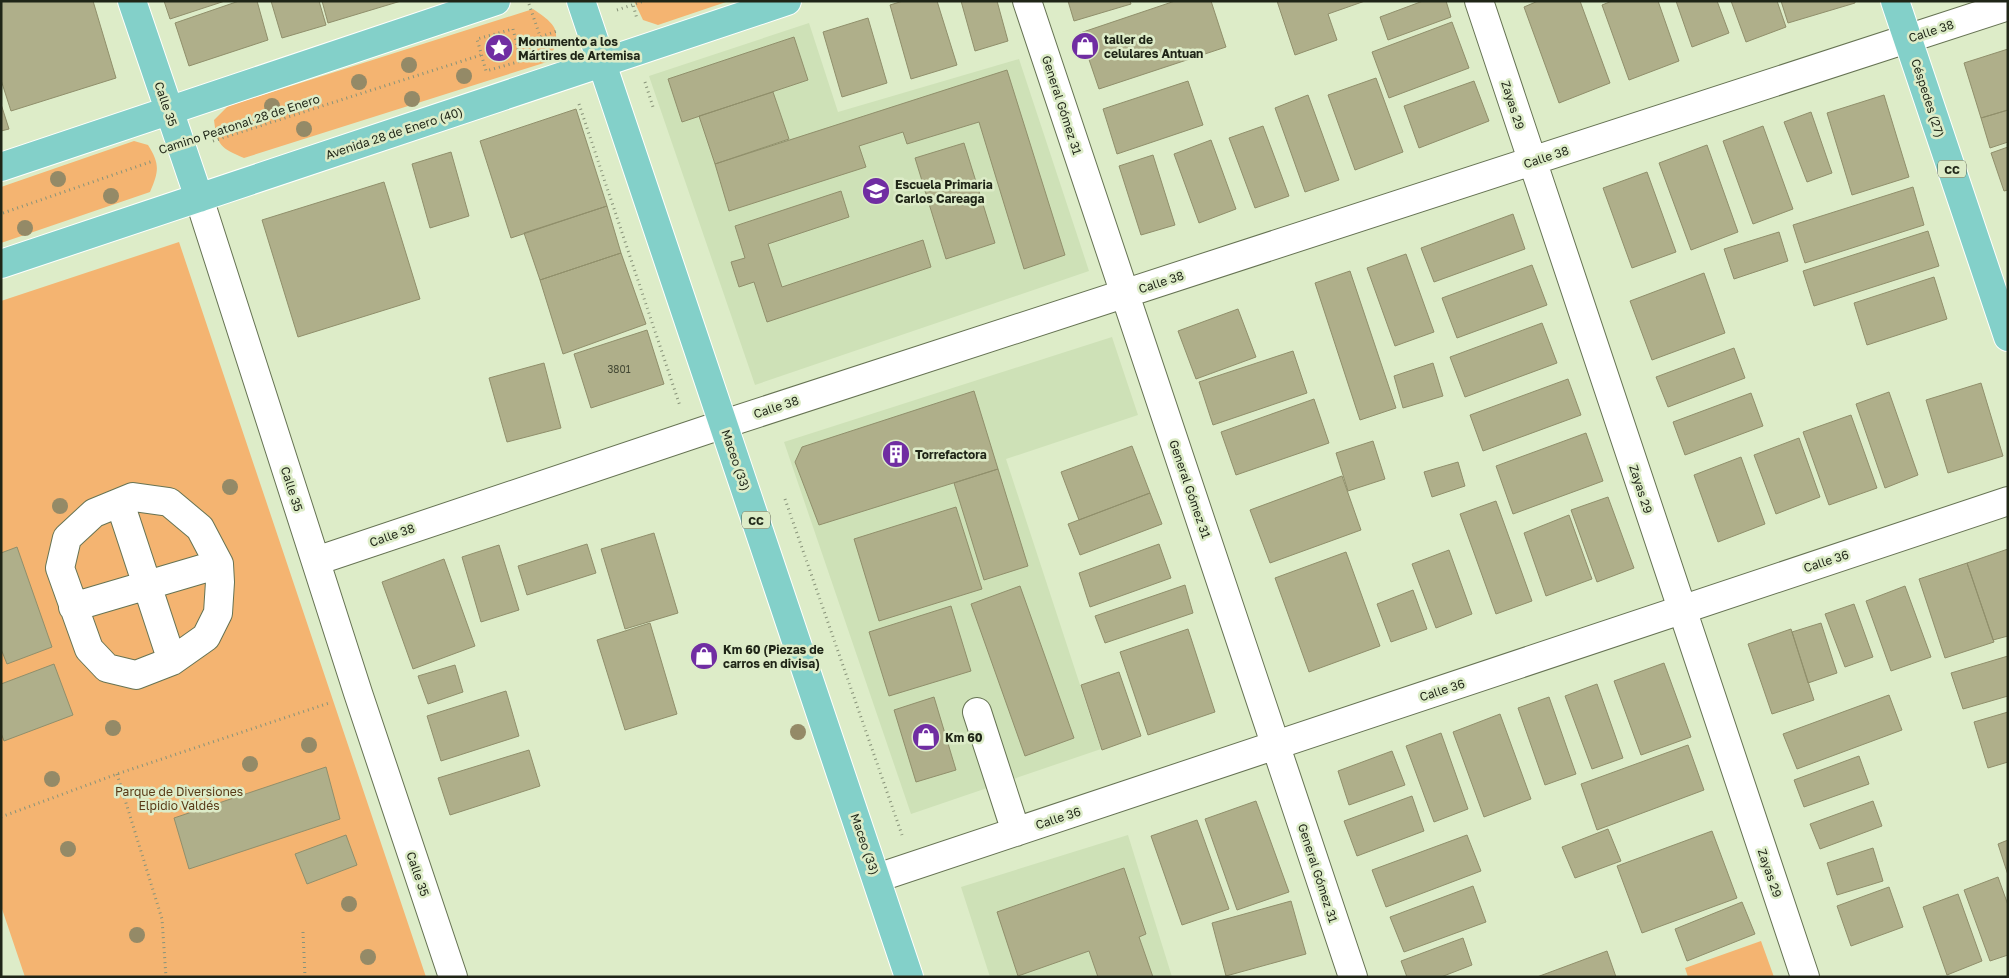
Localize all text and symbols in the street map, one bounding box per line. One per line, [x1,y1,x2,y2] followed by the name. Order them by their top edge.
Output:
[1906,17,1956,45] street label: Calle 38
[1070,31,1100,61] shop icon: taller de celulares Antuan
[1104,32,1203,61] place label: taller de celulares Antuan
[484,33,514,63] place icon: Monumento a los Mártires de Artemisa
[518,34,640,63] place label: Monumento a los Mártires de Artemisa
[1039,54,1085,157] street label: General Gómez 31
[1908,57,1948,139] street label: Céspedes (27)
[1498,79,1528,131] street label: Zayas 29
[151,80,181,128] street label: Calle 35
[156,91,322,157] street label: Camino Peatonal 28 de Enero
[323,104,465,162] street label: Avenida 28 de Enero (40)
[1521,143,1571,171] street label: Calle 38
[1938,160,1966,178] road number: CC
[861,176,891,206] school or university icon: Escuela Primaria Carlos Careaga
[895,177,993,206] place label: Escuela Primaria Carlos Careaga
[1136,268,1186,296] street label: Calle 38
[608,363,631,375] house number: 3801
[751,393,801,421] street label: Calle 38
[718,427,754,493] street label: Maceo (33)
[1166,438,1214,540] street label: General Gómez 31
[881,439,911,469] building icon: Torrefactora
[915,447,987,462] place label: Torrefactora
[1626,463,1656,515] street label: Zayas 29
[278,465,306,513] street label: Calle 35
[742,512,770,528] road number: CC
[367,520,417,550] street label: Calle 38
[1801,547,1851,575] street label: Calle 36
[689,641,719,671] shop icon: Km 60 (Piezas de carros en divisa)
[723,642,824,671] place label: Km 60 (Piezas de carros en divisa)
[1417,676,1467,704] street label: Calle 36
[911,722,941,752] shop icon: Km 60
[945,730,983,745] place label: Km 60
[115,784,243,813] park label: Parque de Diversiones Elpidio Valdés
[1033,804,1083,832] street label: Calle 36
[847,811,883,877] street label: Maceo (33)
[1295,822,1341,925] street label: General Gómez 31
[1755,847,1785,899] street label: Zayas 29
[403,850,433,898] street label: Calle 35

